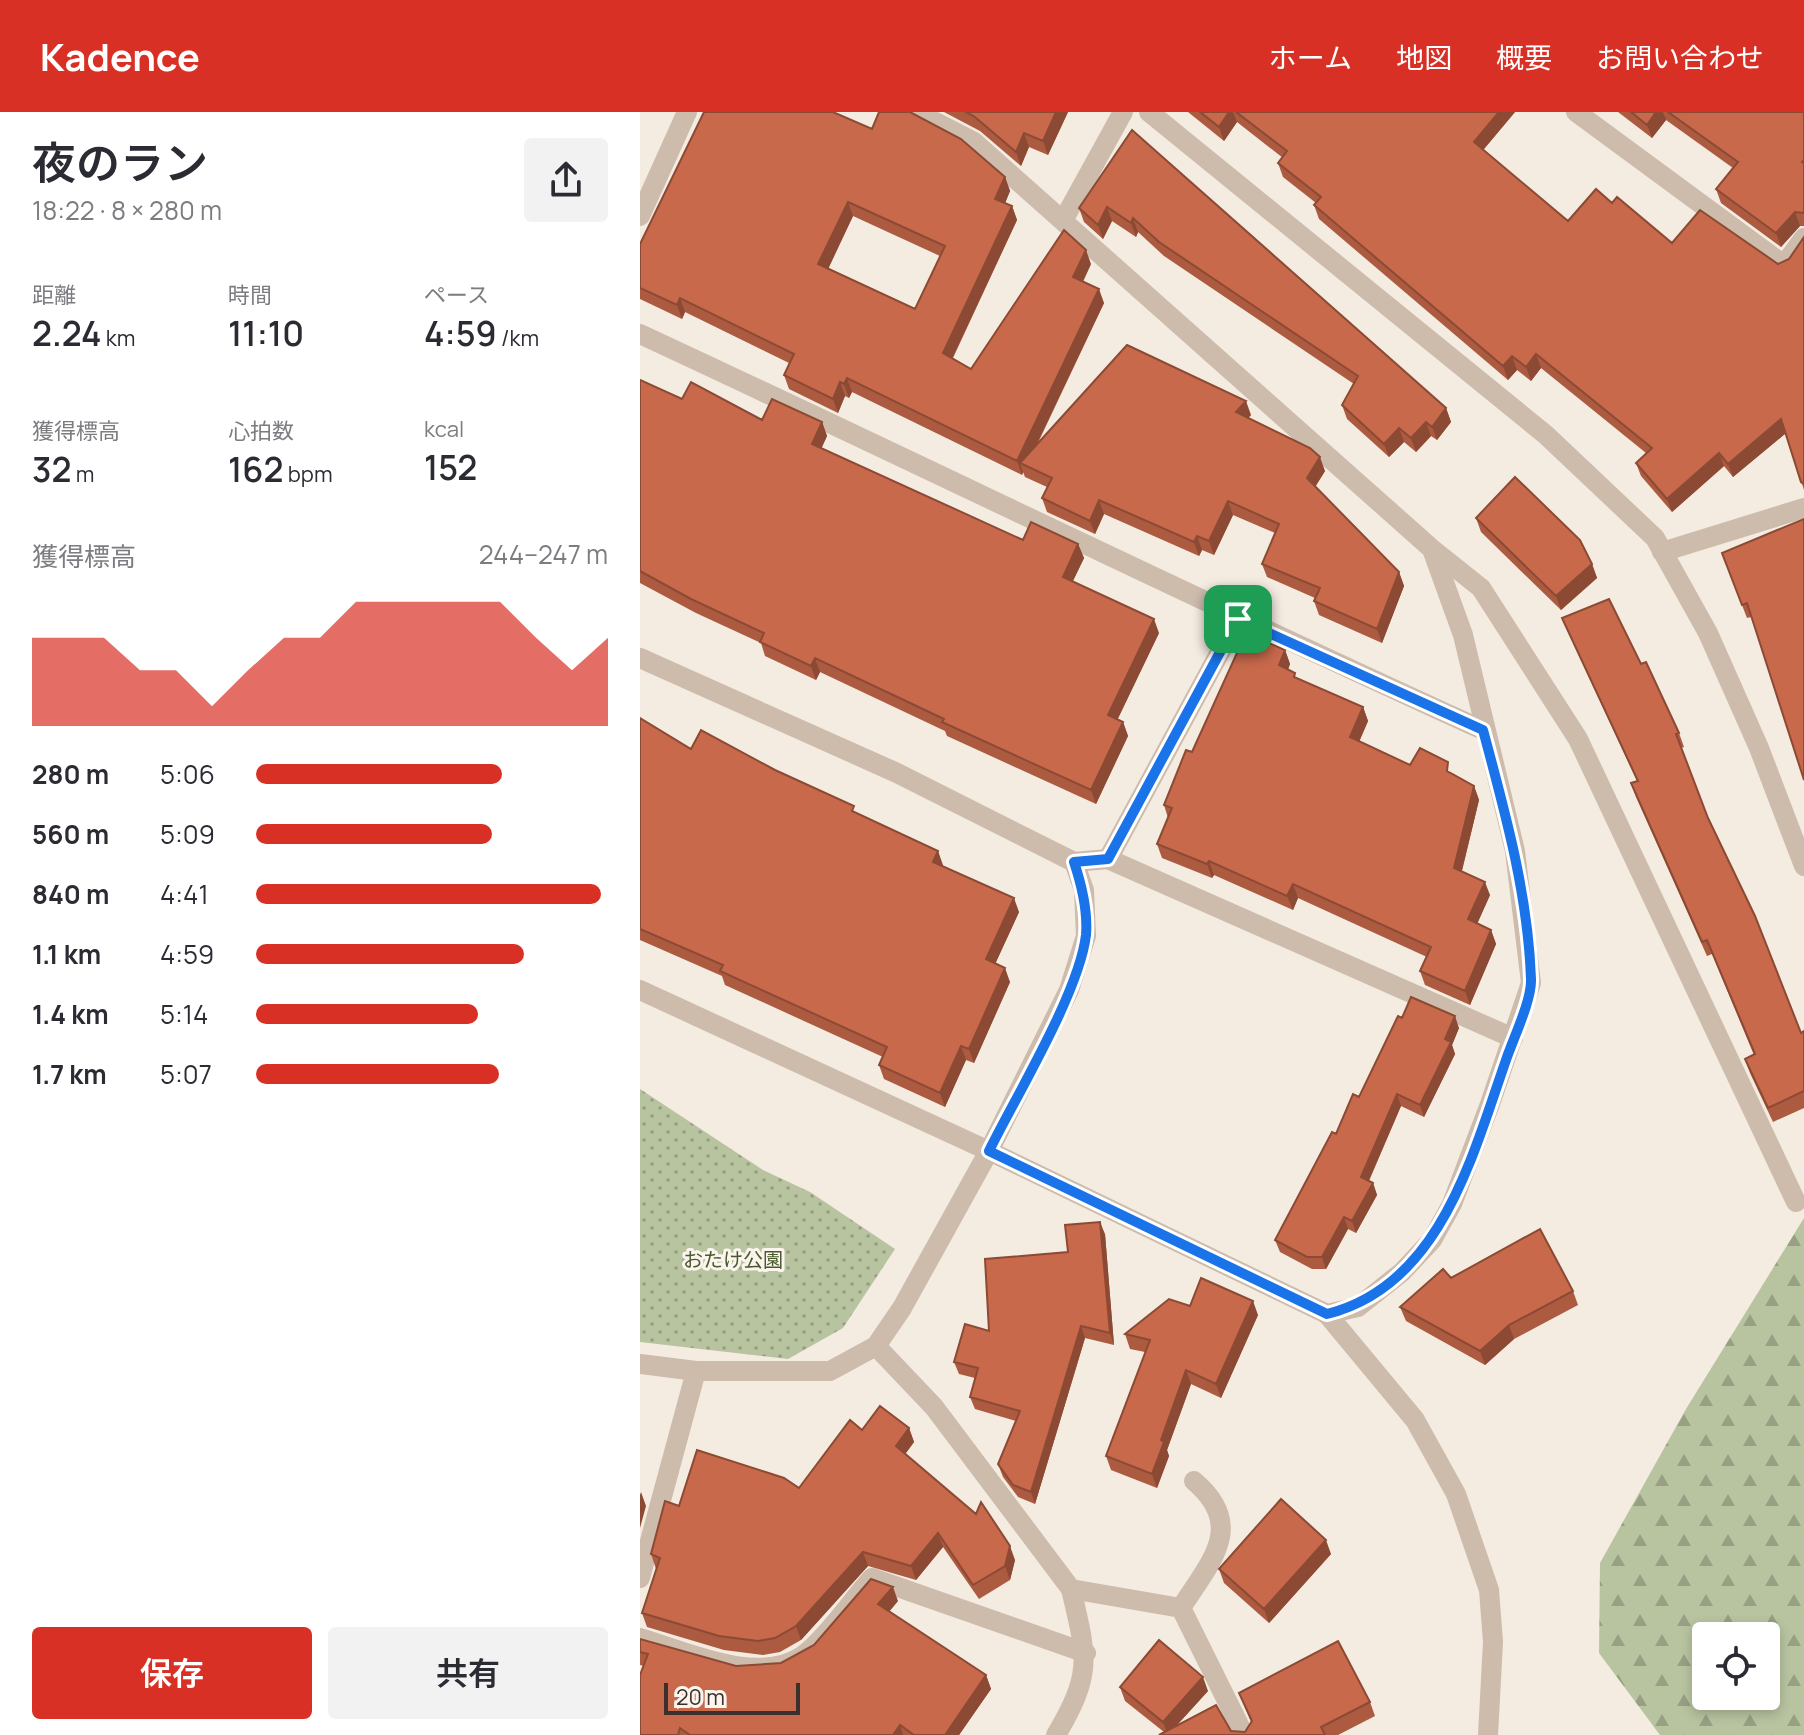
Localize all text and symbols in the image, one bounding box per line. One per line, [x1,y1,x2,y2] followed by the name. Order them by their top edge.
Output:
[40,30,200,82] text: Kadence
[1269,38,1352,76] text: ホーム
[1396,38,1452,76] text: 地図
[1496,38,1552,76] text: 概要
[1596,38,1764,76] text: お問い合わせ
[32,132,208,192] text: 夜のラン
[524,138,608,222] button: share
[32,192,222,228] text: 18:22 · 8 × 280 m
[32,280,76,310] text: 距離
[228,280,272,310] text: 時間
[424,280,489,310] text: ペース
[32,310,101,356] text: 2.24
[228,310,304,356] text: 11:10
[424,310,497,356] text: 4:59
[101,323,135,353] text: km
[497,323,539,353] text: /km
[424,414,464,444] text: kcal
[32,416,120,446] text: 獲得標高
[228,416,294,446] text: 心拍数
[424,444,477,490] text: 152
[32,446,71,492] text: 32
[228,446,283,492] text: 162
[71,459,94,489] text: m
[283,459,333,489] text: bpm
[479,536,608,572] text: 244–247 m
[32,538,136,574] text: 獲得標高
[1204,585,1272,653] pin
[1216,597,1260,641] icon: arrive
[32,756,109,792] text: 280 m
[160,756,215,792] text: 5:06
[32,816,109,852] text: 560 m
[160,816,215,852] text: 5:09
[32,876,109,912] text: 840 m
[160,876,209,912] text: 4:41
[32,936,101,972] text: 1.1 km
[160,936,214,972] text: 4:59
[32,996,109,1032] text: 1.4 km
[160,996,208,1032] text: 5:14
[32,1056,107,1092] text: 1.7 km
[160,1056,212,1092] text: 5:07
[683,1246,783,1273] park label: おたけ公園
[1692,1622,1780,1710] map controls
[1692,1622,1780,1710] button: locate
[32,1627,312,1719] button: 保存
[328,1627,608,1719] button: 共有
[664,1679,800,1715] scale bar
[676,1682,725,1712] text: 20 m

